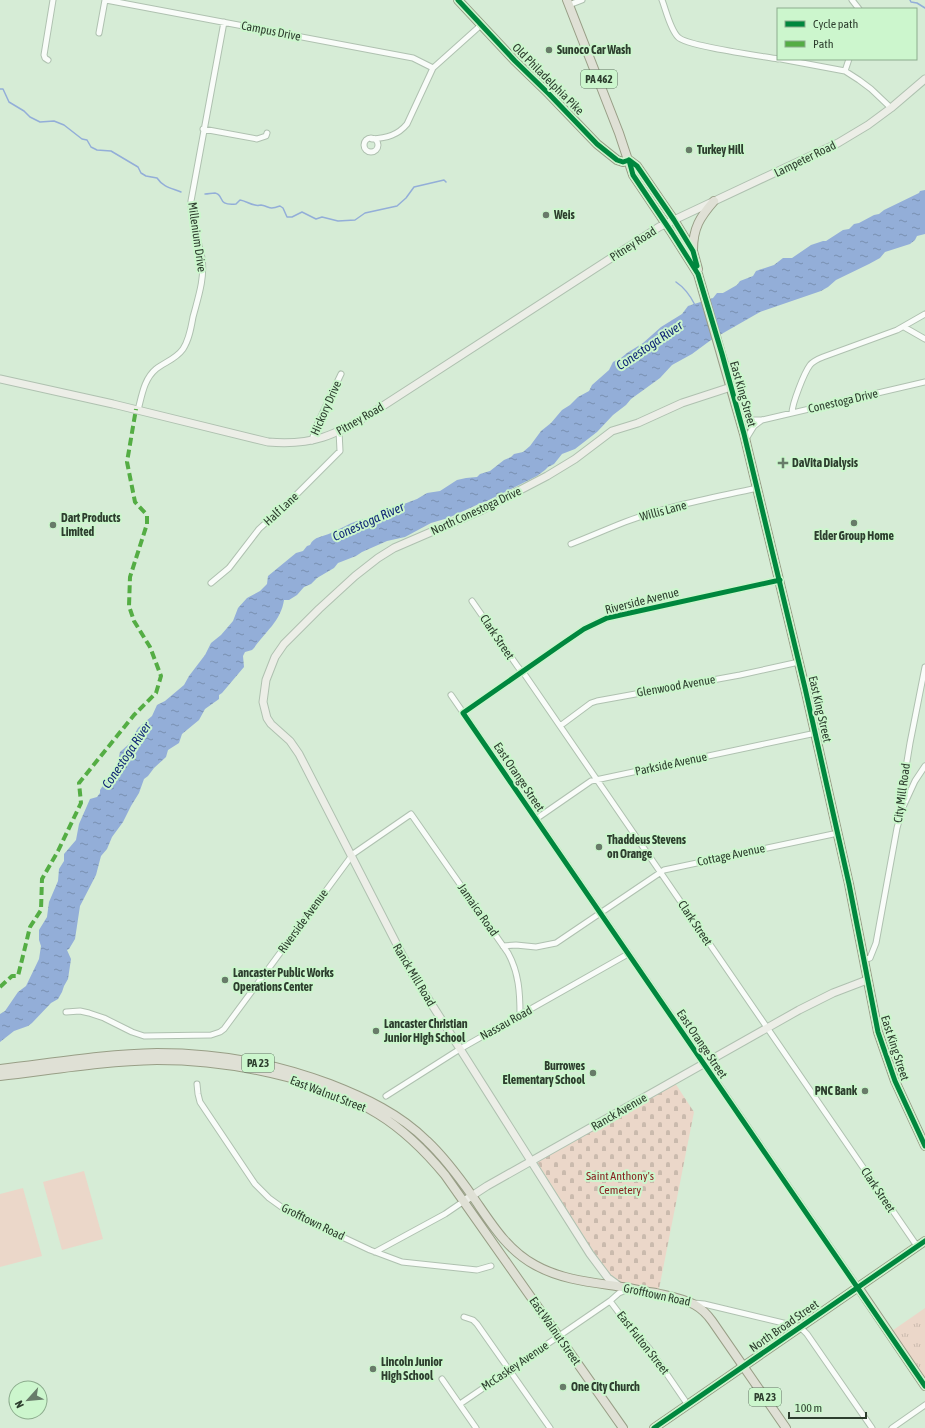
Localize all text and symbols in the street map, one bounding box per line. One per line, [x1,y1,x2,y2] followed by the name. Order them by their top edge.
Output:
[777,8,917,60] legend
[813,17,858,31] text: Cycle path
[240,18,302,44] street label: Campus Drive
[813,37,834,51] text: Path
[509,40,587,118] street label: Old Philadelphia Pike
[557,43,631,57] place label: Sunoco Car Wash
[544,45,554,55] marker: Sunoco Car Wash
[581,70,617,88] road number: PA 462
[772,138,838,180] street label: Lampeter Road
[697,143,745,157] place label: Turkey Hill
[684,145,694,155] marker: Turkey Hill
[185,201,209,273] street label: Millenium Drive
[553,208,576,222] place label: Weis
[541,210,551,220] marker: Weis
[607,224,659,264] street label: Pitney Road
[613,317,686,373] water label: Conestoga River
[727,360,759,429] street label: East King Street
[308,379,344,437] street label: Hickory Drive
[807,386,879,416] street label: Conestoga Drive
[334,400,386,438] street label: Pitney Road
[792,456,859,470] place label: DaVita Dialysis
[777,457,789,469] marker: DaVita Dialysis
[429,484,523,538] street label: North Conestoga Drive
[261,489,301,529] street label: Half Lane
[638,498,688,524] street label: Willis Lane
[330,499,407,544] water label: Conestoga River
[61,511,121,539] place label: Dart Products Limited
[849,518,859,528] marker: Elder Group Home
[48,520,58,530] marker: Dart Products Limited
[814,529,894,543] place label: Elder Group Home
[604,585,680,617] street label: Riverside Avenue
[477,612,517,662] street label: Clark Street
[636,672,716,700] street label: Glenwood Avenue
[806,674,835,744] street label: East King Street
[99,718,155,791] water label: Conestoga River
[491,740,547,815] street label: East Orange Street
[634,750,708,778] street label: Parkside Avenue
[891,762,913,824] street label: City Mill Road
[607,833,687,861] place label: Thaddeus Stevens on Orange
[696,841,766,869] street label: Cottage Avenue
[594,842,604,852] marker: Thaddeus Stevens on Orange
[455,881,501,939] street label: Jamaica Road
[275,886,331,956] street label: Riverside Avenue
[675,898,715,948] street label: Clark Street
[390,941,438,1009] street label: Ranck Mill Road
[233,966,334,994] place label: Lancaster Public Works Operations Center
[220,975,230,985] marker: Lancaster Public Works Operations Center
[478,1003,534,1043] street label: Nassau Road
[674,1007,730,1082] street label: East Orange Street
[878,1014,912,1083] street label: East King Street
[383,1017,468,1045] place label: Lancaster Christian Junior High School
[371,1026,381,1036] marker: Lancaster Christian Junior High School
[242,1054,274,1072] road number: PA 23
[503,1059,586,1087] place label: Burrowes Elementary School
[588,1068,598,1078] marker: Burrowes Elementary School
[288,1073,368,1115] street label: East Walnut Street
[815,1084,858,1098] place label: PNC Bank
[860,1086,870,1096] marker: PNC Bank
[589,1090,649,1134] street label: Ranck Avenue
[858,1165,898,1215] street label: Clark Street
[586,1169,654,1197] park label: Saint Anthony's Cemetery
[279,1201,347,1243] street label: Grofftown Road
[622,1281,692,1309] street label: Grofftown Road
[526,1294,584,1368] street label: East Walnut Street
[747,1297,822,1355] street label: North Broad Street
[614,1309,672,1378] street label: East Fulton Street
[479,1338,551,1394] street label: McCaskey Avenue
[381,1355,443,1383] place label: Lincoln Junior High School
[368,1364,378,1374] marker: Lincoln Junior High School
[8,1380,48,1420] north arrow
[571,1380,640,1394] place label: One City Church
[558,1382,568,1392] marker: One City Church
[749,1388,781,1406] road number: PA 23
[789,1394,866,1420] scale bar
[12,1399,26,1410] text: N
[795,1401,822,1415] text: 100 m

